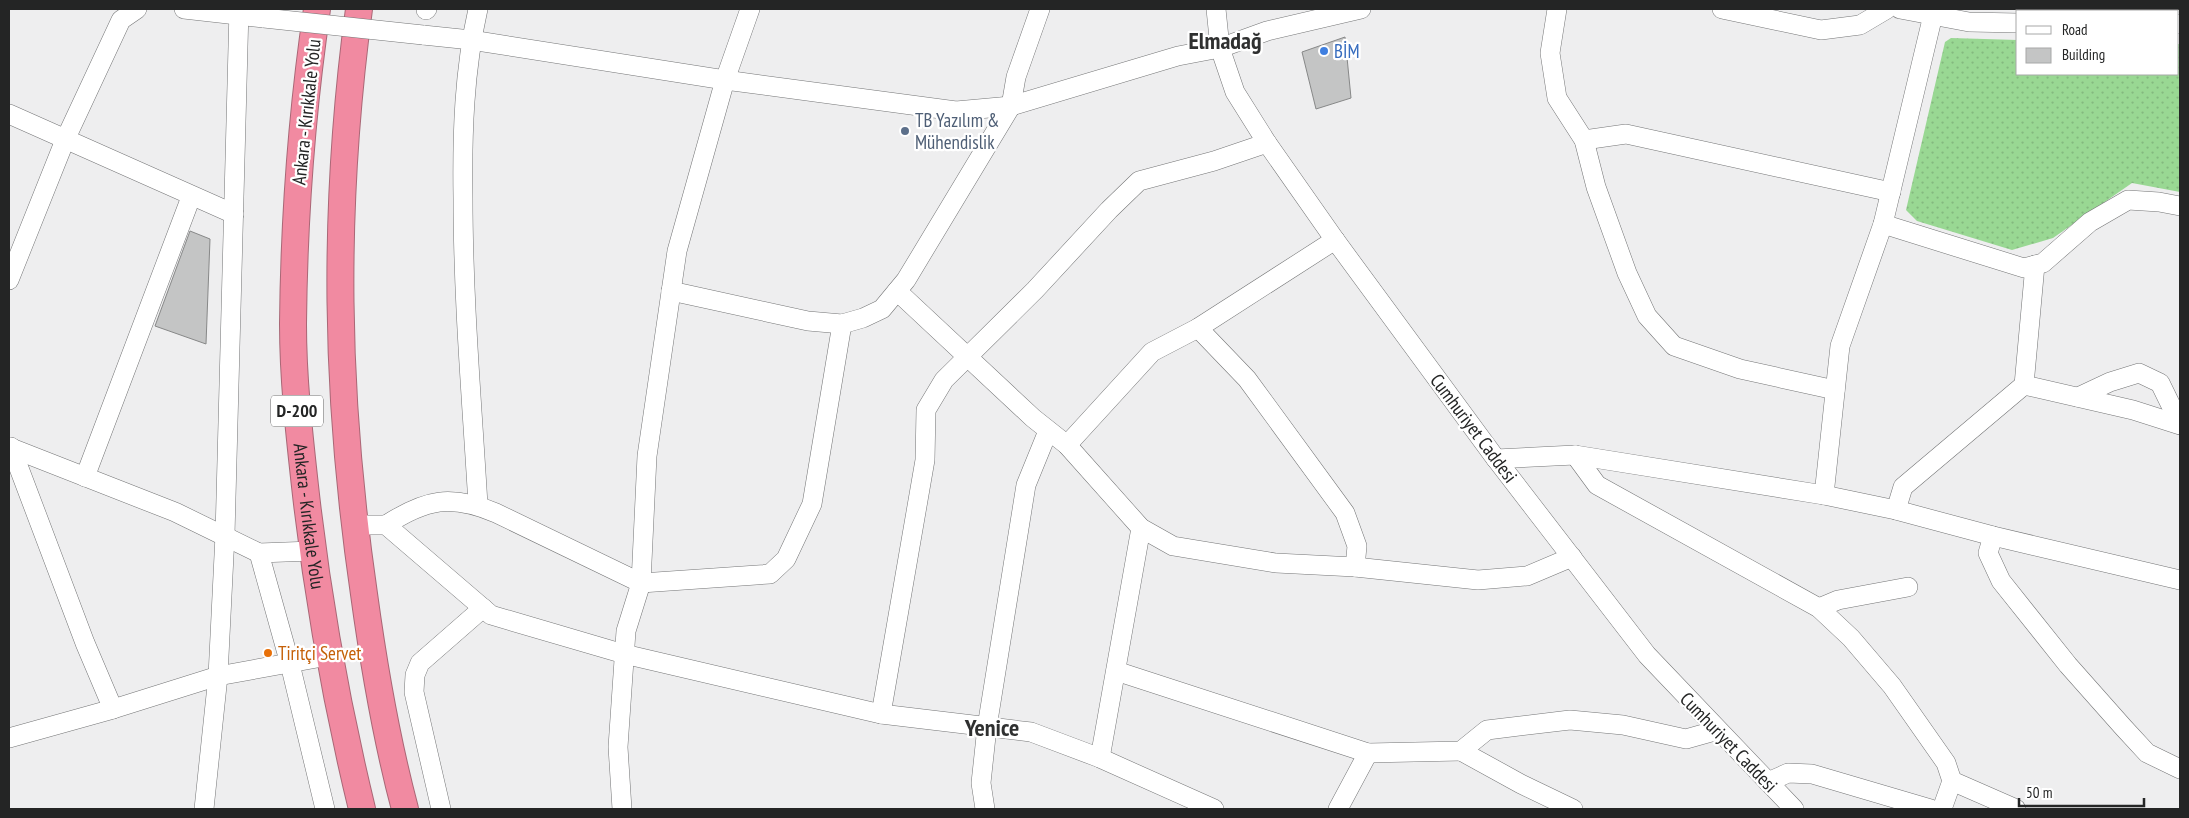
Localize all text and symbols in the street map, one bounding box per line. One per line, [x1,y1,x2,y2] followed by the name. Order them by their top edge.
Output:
[2016,10,2179,75] legend
[2062,20,2088,39] text: Road
[1188,25,1262,56] district label: Elmadağ
[286,38,326,186] street label: Ankara - Kırıkkale Yolu
[1334,39,1359,63] place label: BİM
[1318,45,1330,57] marker: BİM
[2062,45,2105,64] text: Building
[915,108,1000,154] place label: TB Yazılım & Mühendislik
[899,125,911,137] marker: TB Yazılım & Mühendislik
[1425,369,1523,487] street label: Cumhuriyet Caddesi
[271,396,323,426] road number: D-200
[288,442,330,591] street label: Ankara - Kırıkkale Yolu
[278,641,362,665] place label: Tiritçi Servet
[262,647,274,659] marker: Tiritçi Servet
[1675,687,1783,797] street label: Cumhuriyet Caddesi
[964,712,1019,743] district label: Yenice
[2019,776,2144,808] scale bar
[2026,783,2052,802] text: 50 m

